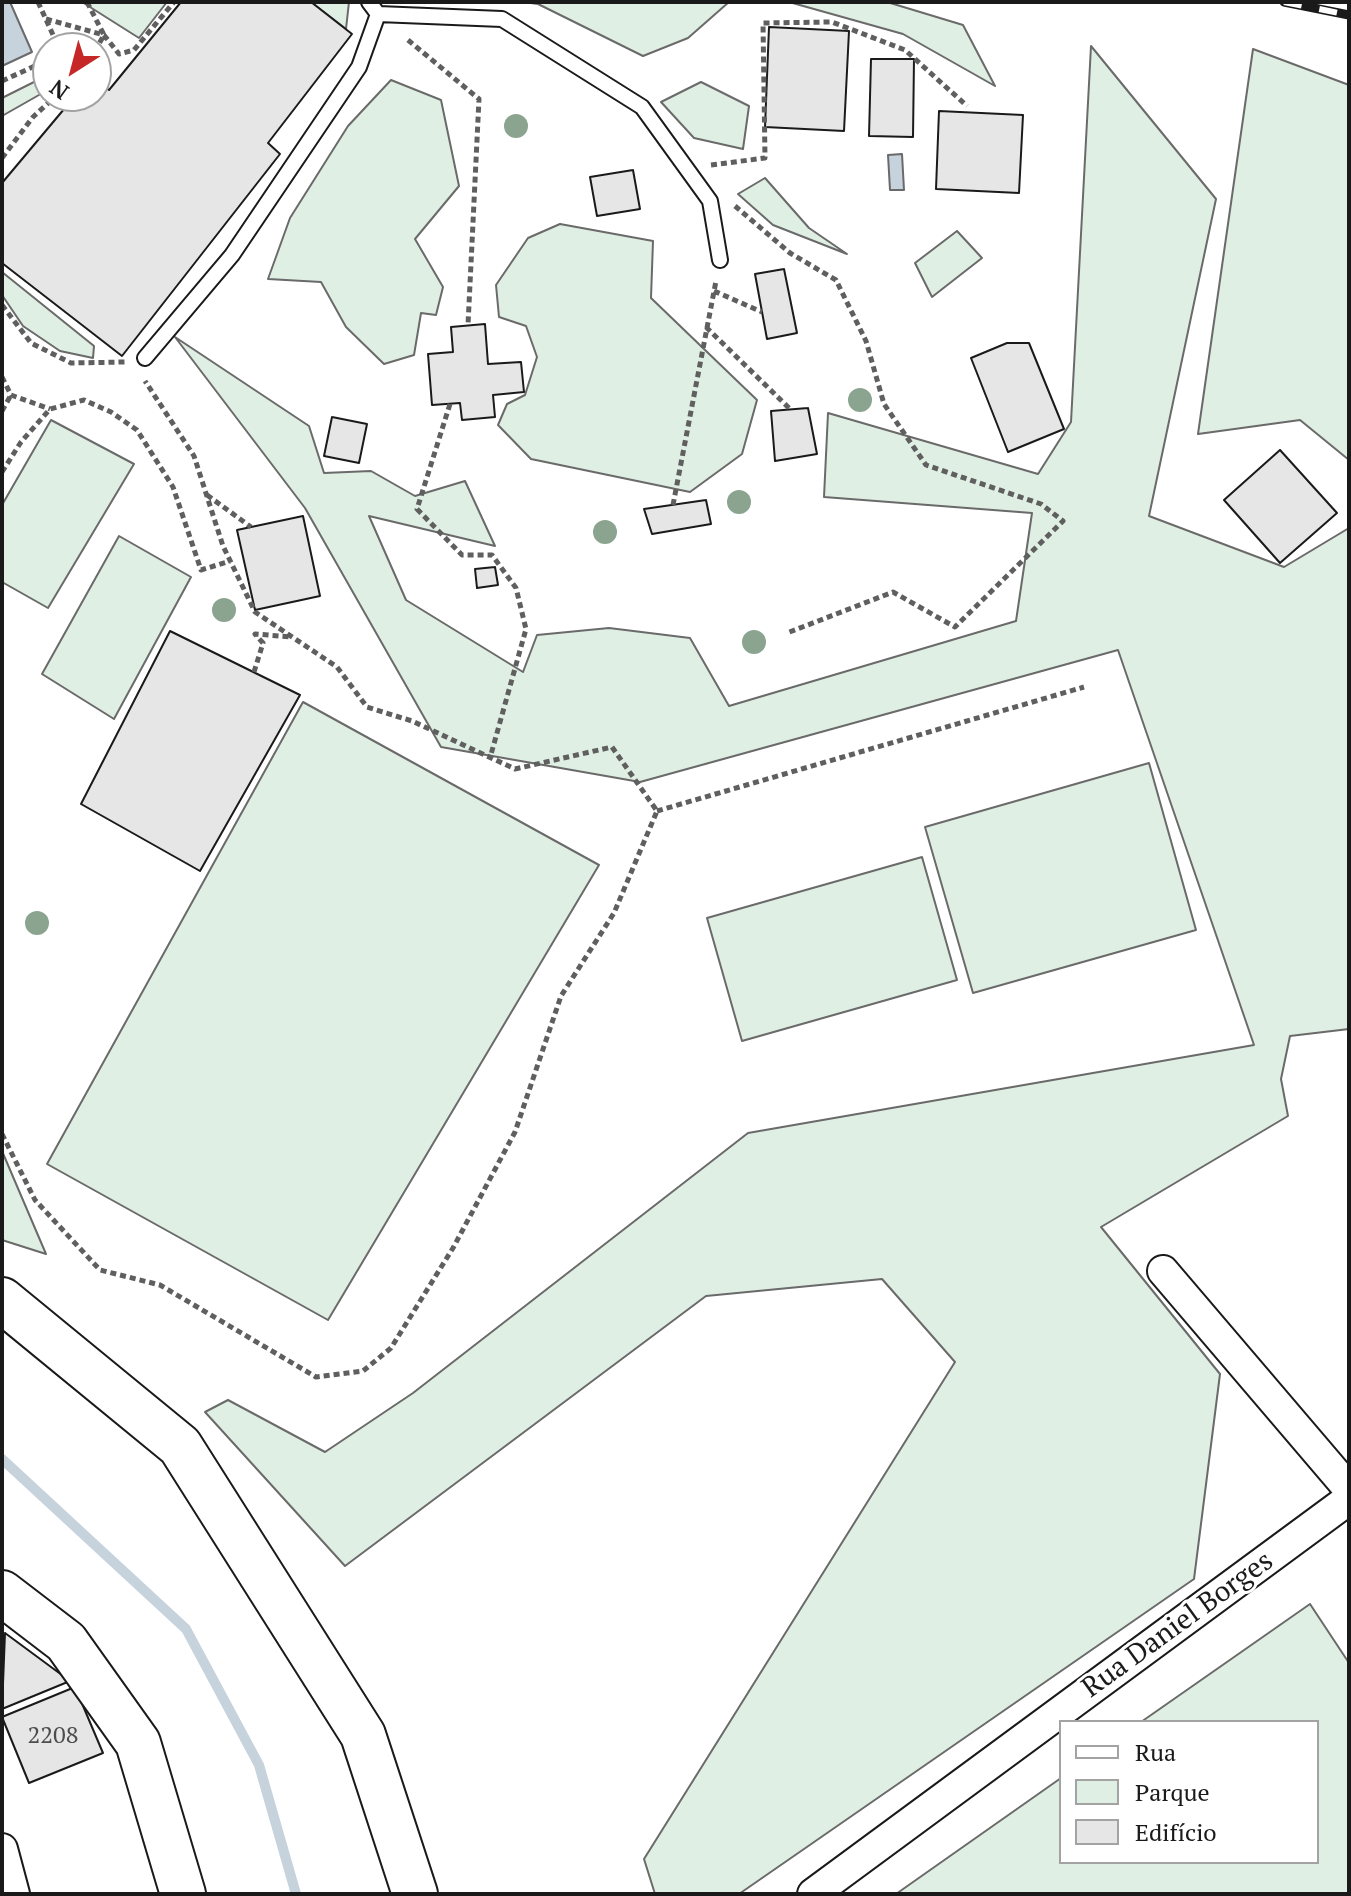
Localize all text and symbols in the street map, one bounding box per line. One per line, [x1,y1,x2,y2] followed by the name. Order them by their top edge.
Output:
[32,32,112,112] north arrow
[44,74,74,107] text: N
[1076,1545,1280,1705] street label: Rua Daniel Borges
[1059,1720,1319,1864] legend
[27,1722,79,1750] house number: 2208
[1135,1736,1176,1768] text: Rua
[1135,1776,1210,1808] text: Parque
[1135,1816,1217,1848] text: Edifício

